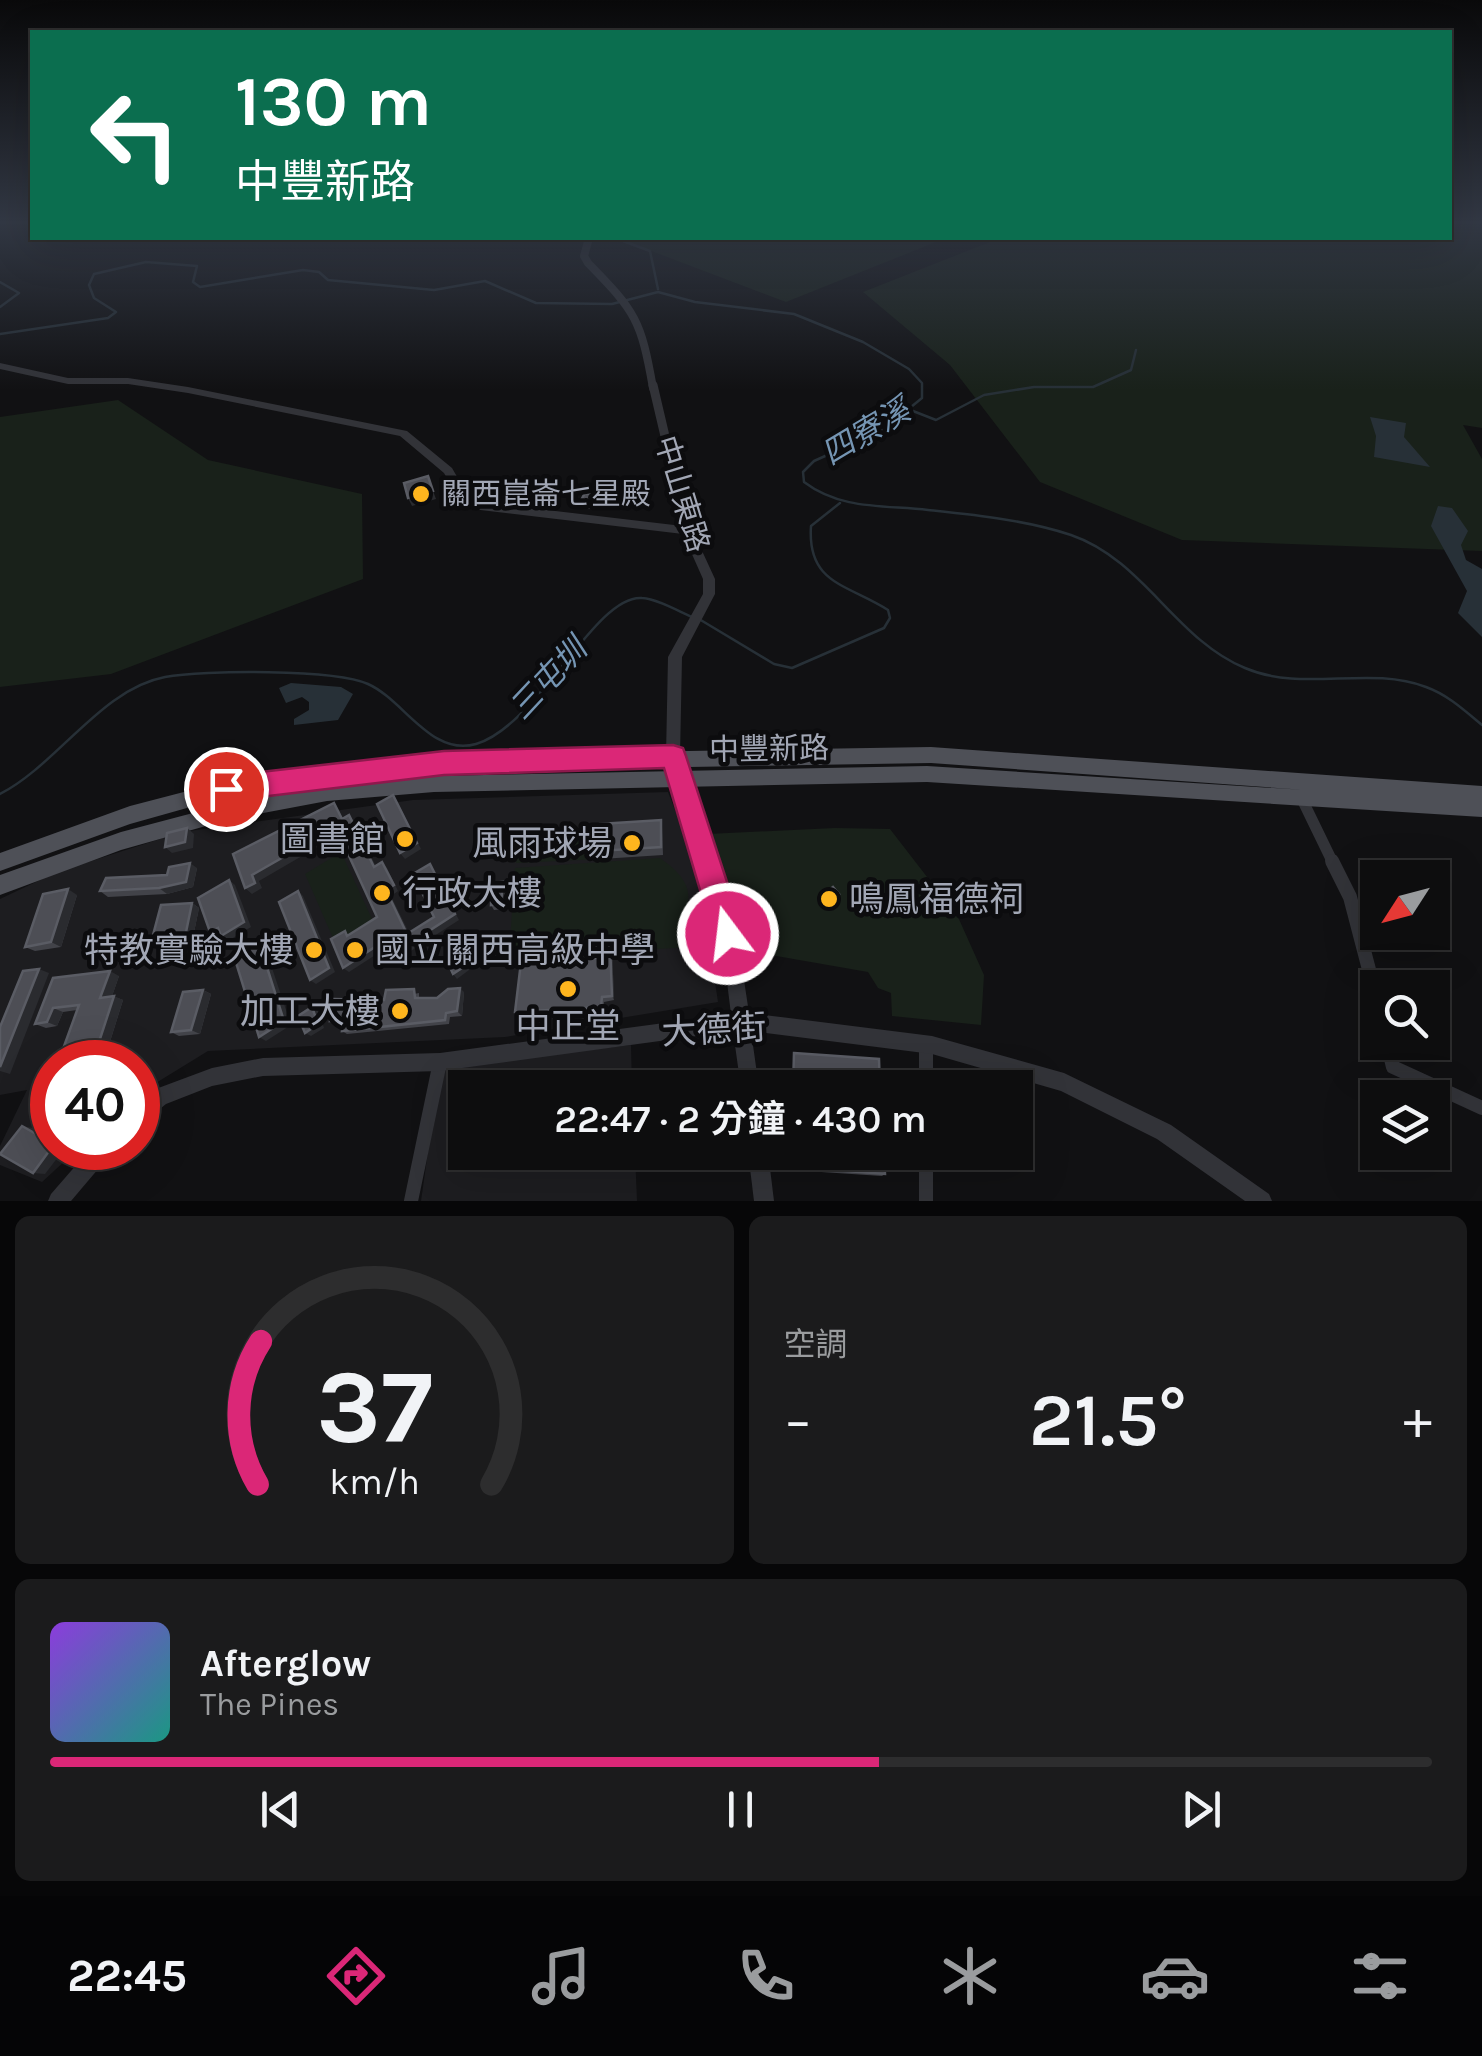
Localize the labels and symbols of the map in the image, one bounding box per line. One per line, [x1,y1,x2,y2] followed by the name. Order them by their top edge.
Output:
[815,389,920,473] water label: 四寮溪
[647,431,717,557] street label: 中山東路
[441,476,651,512] place label: 關西崑崙七星殿
[410,483,432,505] marker: 關西崑崙七星殿
[502,628,597,727] water label: 三屯圳
[709,730,829,768] street label: 中豐新路
[184,747,269,832] pin
[280,819,385,860] place label: 圖書館
[472,823,612,864] place label: 風雨球場
[394,828,416,850] marker: 圖書館
[621,832,643,854] marker: 風雨球場
[1360,860,1450,950] north arrow
[402,873,542,914] place label: 行政大樓
[849,879,1024,920] place label: 鳴鳳福德祠
[371,882,393,904] marker: 行政大樓
[676,882,780,986] position arrow
[818,888,840,910] marker: 鳴鳳福德祠
[84,930,294,971] place label: 特教實驗大樓
[375,930,655,971] place label: 國立關西高級中學
[303,939,325,961] marker: 特教實驗大樓
[344,939,366,961] marker: 國立關西高級中學
[557,978,579,1000] marker: 中正堂
[240,991,380,1032] place label: 加工大樓
[389,1000,411,1022] marker: 加工大樓
[515,1006,621,1047] place label: 中正堂
[660,1007,768,1053] street label: 大德街
[30,1040,160,1170] speed limit sign: 40

